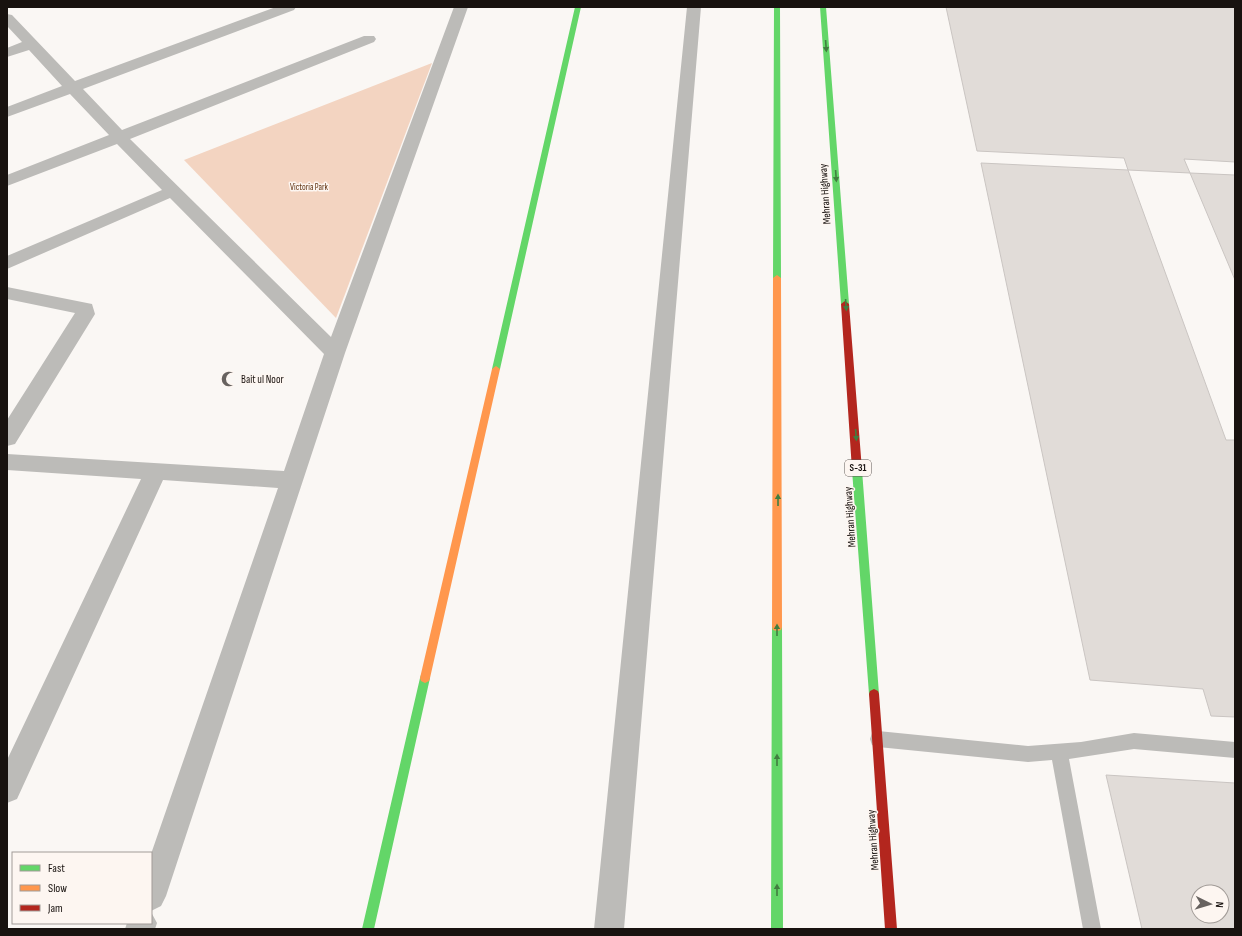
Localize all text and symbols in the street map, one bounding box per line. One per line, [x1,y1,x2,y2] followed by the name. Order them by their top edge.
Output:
[823,40,830,52] one-way arrow
[816,163,834,225] street label: Mehran Highway
[833,170,840,182] one-way arrow
[290,182,329,193] park label: Victoria Park
[842,299,849,311] one-way arrow
[220,370,238,388] mosque icon: Bait ul Noor
[241,373,284,386] place label: Bait ul Noor
[852,429,859,441] one-way arrow
[845,460,871,476] road number: S-31
[841,486,859,548] street label: Mehran Highway
[775,493,781,506] one-way arrow
[774,623,780,636] one-way arrow
[774,753,780,766] one-way arrow
[864,809,882,871] street label: Mehran Highway
[12,852,152,924] legend
[48,861,65,876] text: Fast
[48,881,67,896] text: Slow
[774,883,780,896] one-way arrow
[1190,884,1230,924] north arrow
[47,901,63,916] text: Jam
[1213,901,1226,908] text: N

